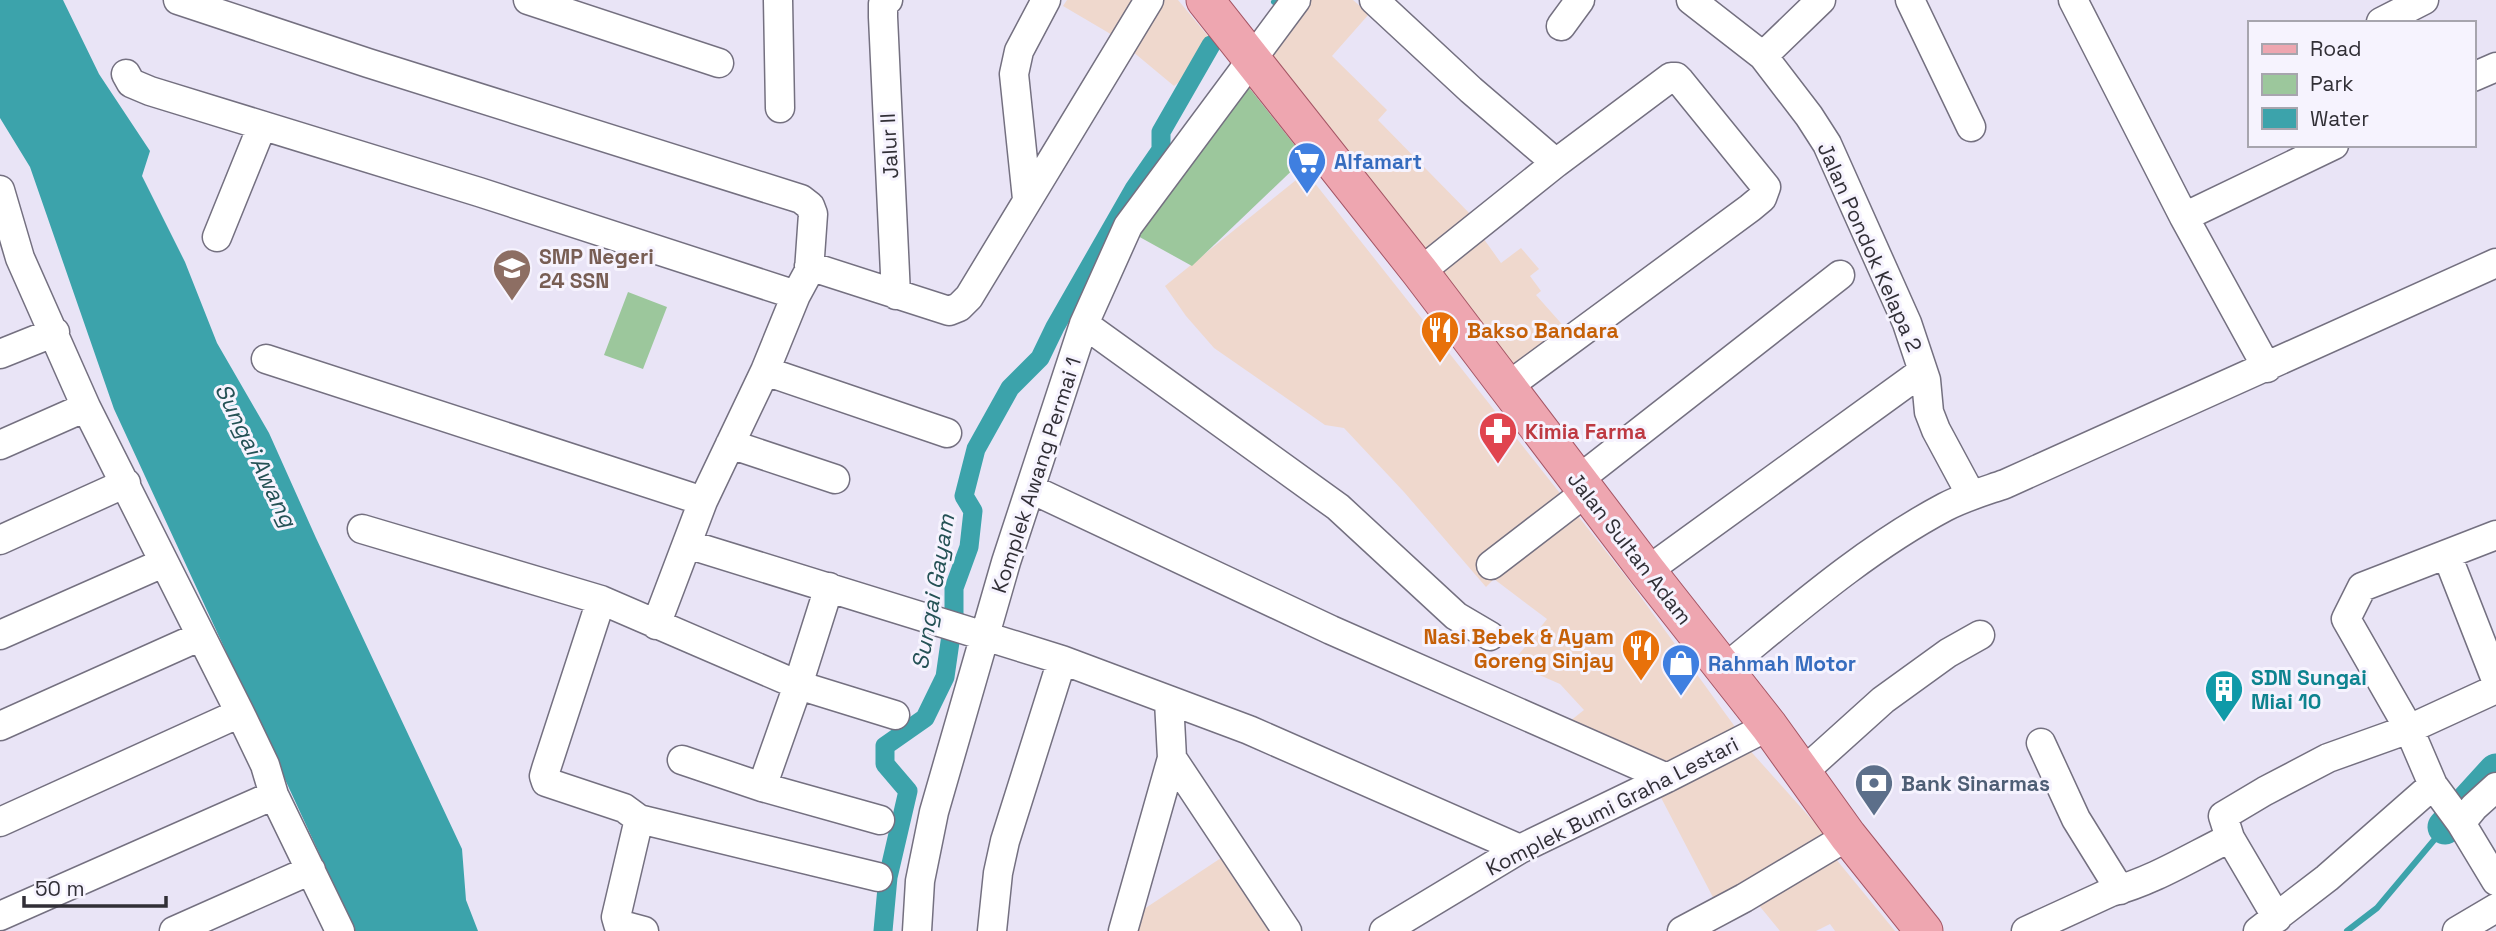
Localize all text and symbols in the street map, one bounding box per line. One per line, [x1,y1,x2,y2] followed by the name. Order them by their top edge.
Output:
[2248,21,2475,147] legend
[2310,35,2362,62] text: Road
[2310,70,2354,97] text: Park
[2310,105,2369,132] text: Water
[874,113,904,179] street label: Jalur II
[1812,138,1928,356] street label: Jalan Pondok Kelapa 2
[1286,140,1328,195] supermarket icon: Alfamart
[1334,148,1422,175] place label: Alfamart
[539,243,654,294] place label: SMP Negeri 24 SSN
[491,247,533,302] school or university icon: SMP Negeri 24 SSN
[1419,309,1461,364] restaurant icon: Bakso Bandara
[1467,317,1619,344] place label: Bakso Bandara
[985,354,1087,596] street label: Komplek Awang Permai 1
[208,378,304,533] water label: Sungai Awang
[1477,410,1519,465] pharmacy icon: Kimia Farma
[1525,418,1646,445] place label: Kimia Farma
[1562,466,1698,630] street label: Jalan Sultan Adam
[905,511,962,672] water label: Sungai Gayam
[1423,623,1614,674] place label: Nasi Bebek & Ayam Goreng Sinjay
[1620,627,1662,682] restaurant icon: Nasi Bebek & Ayam Goreng Sinjay
[1660,642,1702,697] shop icon: Rahmah Motor
[1708,650,1856,677] place label: Rahmah Motor
[2251,664,2367,715] place label: SDN Sungai Miai 10
[2203,668,2245,723] building icon: SDN Sungai Miai 10
[1481,730,1743,882] street label: Komplek Bumi Graha Lestari
[1853,762,1895,817] bank icon: Bank Sinarmas
[1901,770,2050,797] place label: Bank Sinarmas
[24,864,166,908] scale bar
[35,875,85,902] text: 50 m

